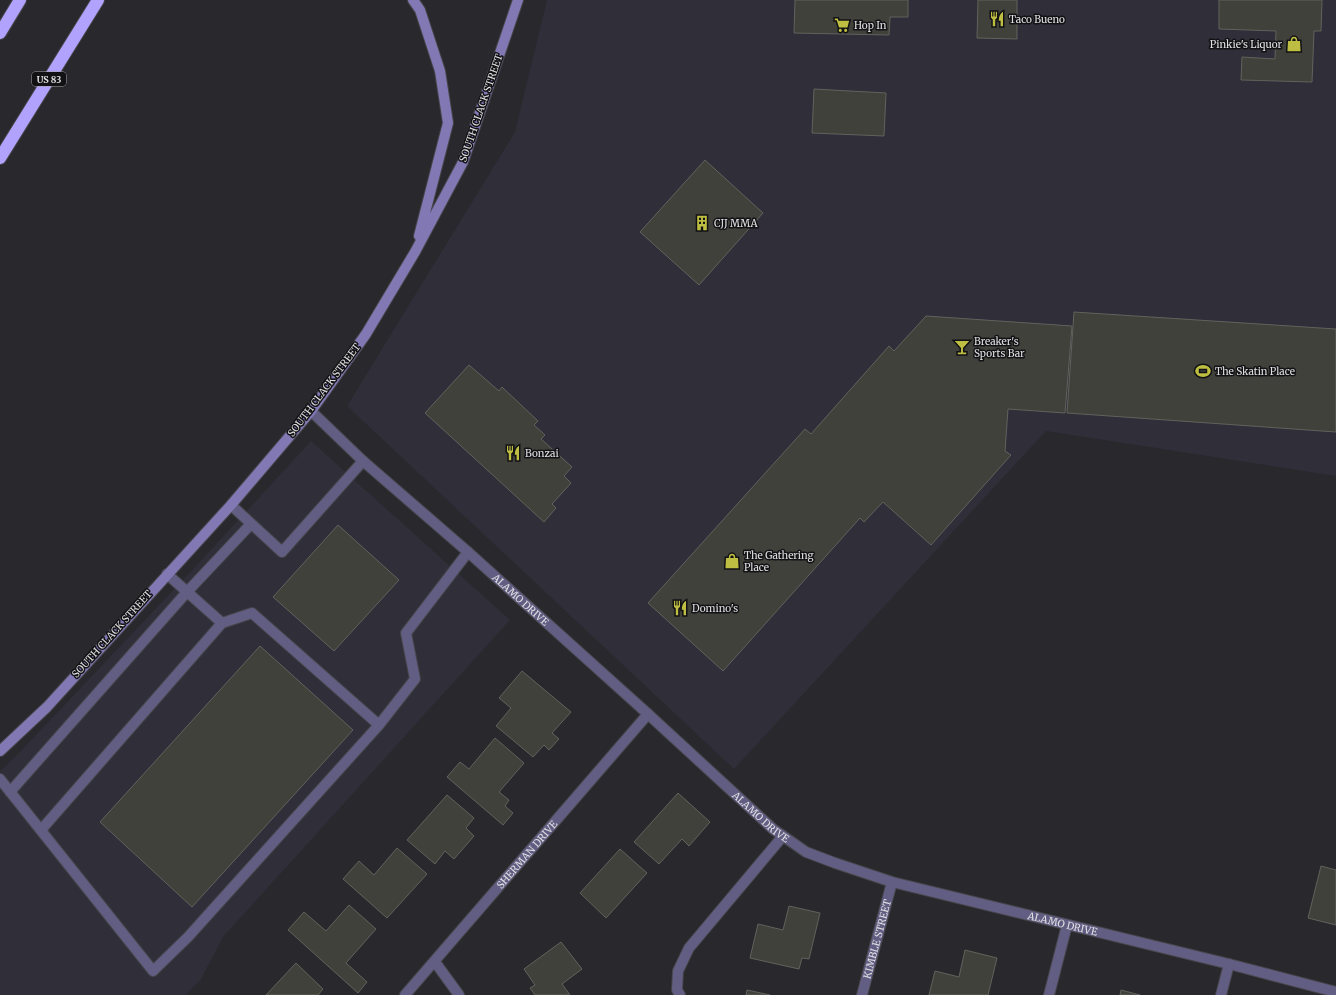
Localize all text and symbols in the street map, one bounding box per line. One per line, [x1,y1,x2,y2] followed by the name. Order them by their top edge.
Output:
[988,10,1006,28] restaurant icon: Taco Bueno
[1009,13,1065,26] place label: Taco Bueno
[833,16,851,34] supermarket icon: Hop In
[854,19,887,32] place label: Hop In
[1285,35,1303,53] shop icon: Pinkie's Liquor
[1210,38,1282,51] place label: Pinkie's Liquor
[456,52,506,164] street label: SOUTH CLACK STREET
[32,72,66,86] road number: US 83
[693,214,711,232] building icon: CJJ MMA
[714,217,758,230] place label: CJJ MMA
[974,335,1025,360] place label: Breaker's Sports Bar
[953,338,971,356] bar icon: Breaker's Sports Bar
[285,341,363,439] street label: SOUTH CLACK STREET
[1194,362,1212,380] sports icon: The Skatin Place
[1215,365,1295,378] place label: The Skatin Place
[504,444,522,462] restaurant icon: Bonzai
[525,447,559,460] place label: Bonzai
[744,549,814,574] place label: The Gathering Place
[723,552,741,570] shop icon: The Gathering Place
[489,570,552,629] street label: ALAMO DRIVE
[69,587,155,681] street label: SOUTH CLACK STREET
[671,599,689,617] restaurant icon: Domino's
[692,602,738,615] place label: Domino's
[729,788,793,845] street label: ALAMO DRIVE
[494,817,560,891] street label: SHERMAN DRIVE
[860,898,894,980] street label: KIMBLE STREET
[1025,909,1100,938] street label: ALAMO DRIVE

